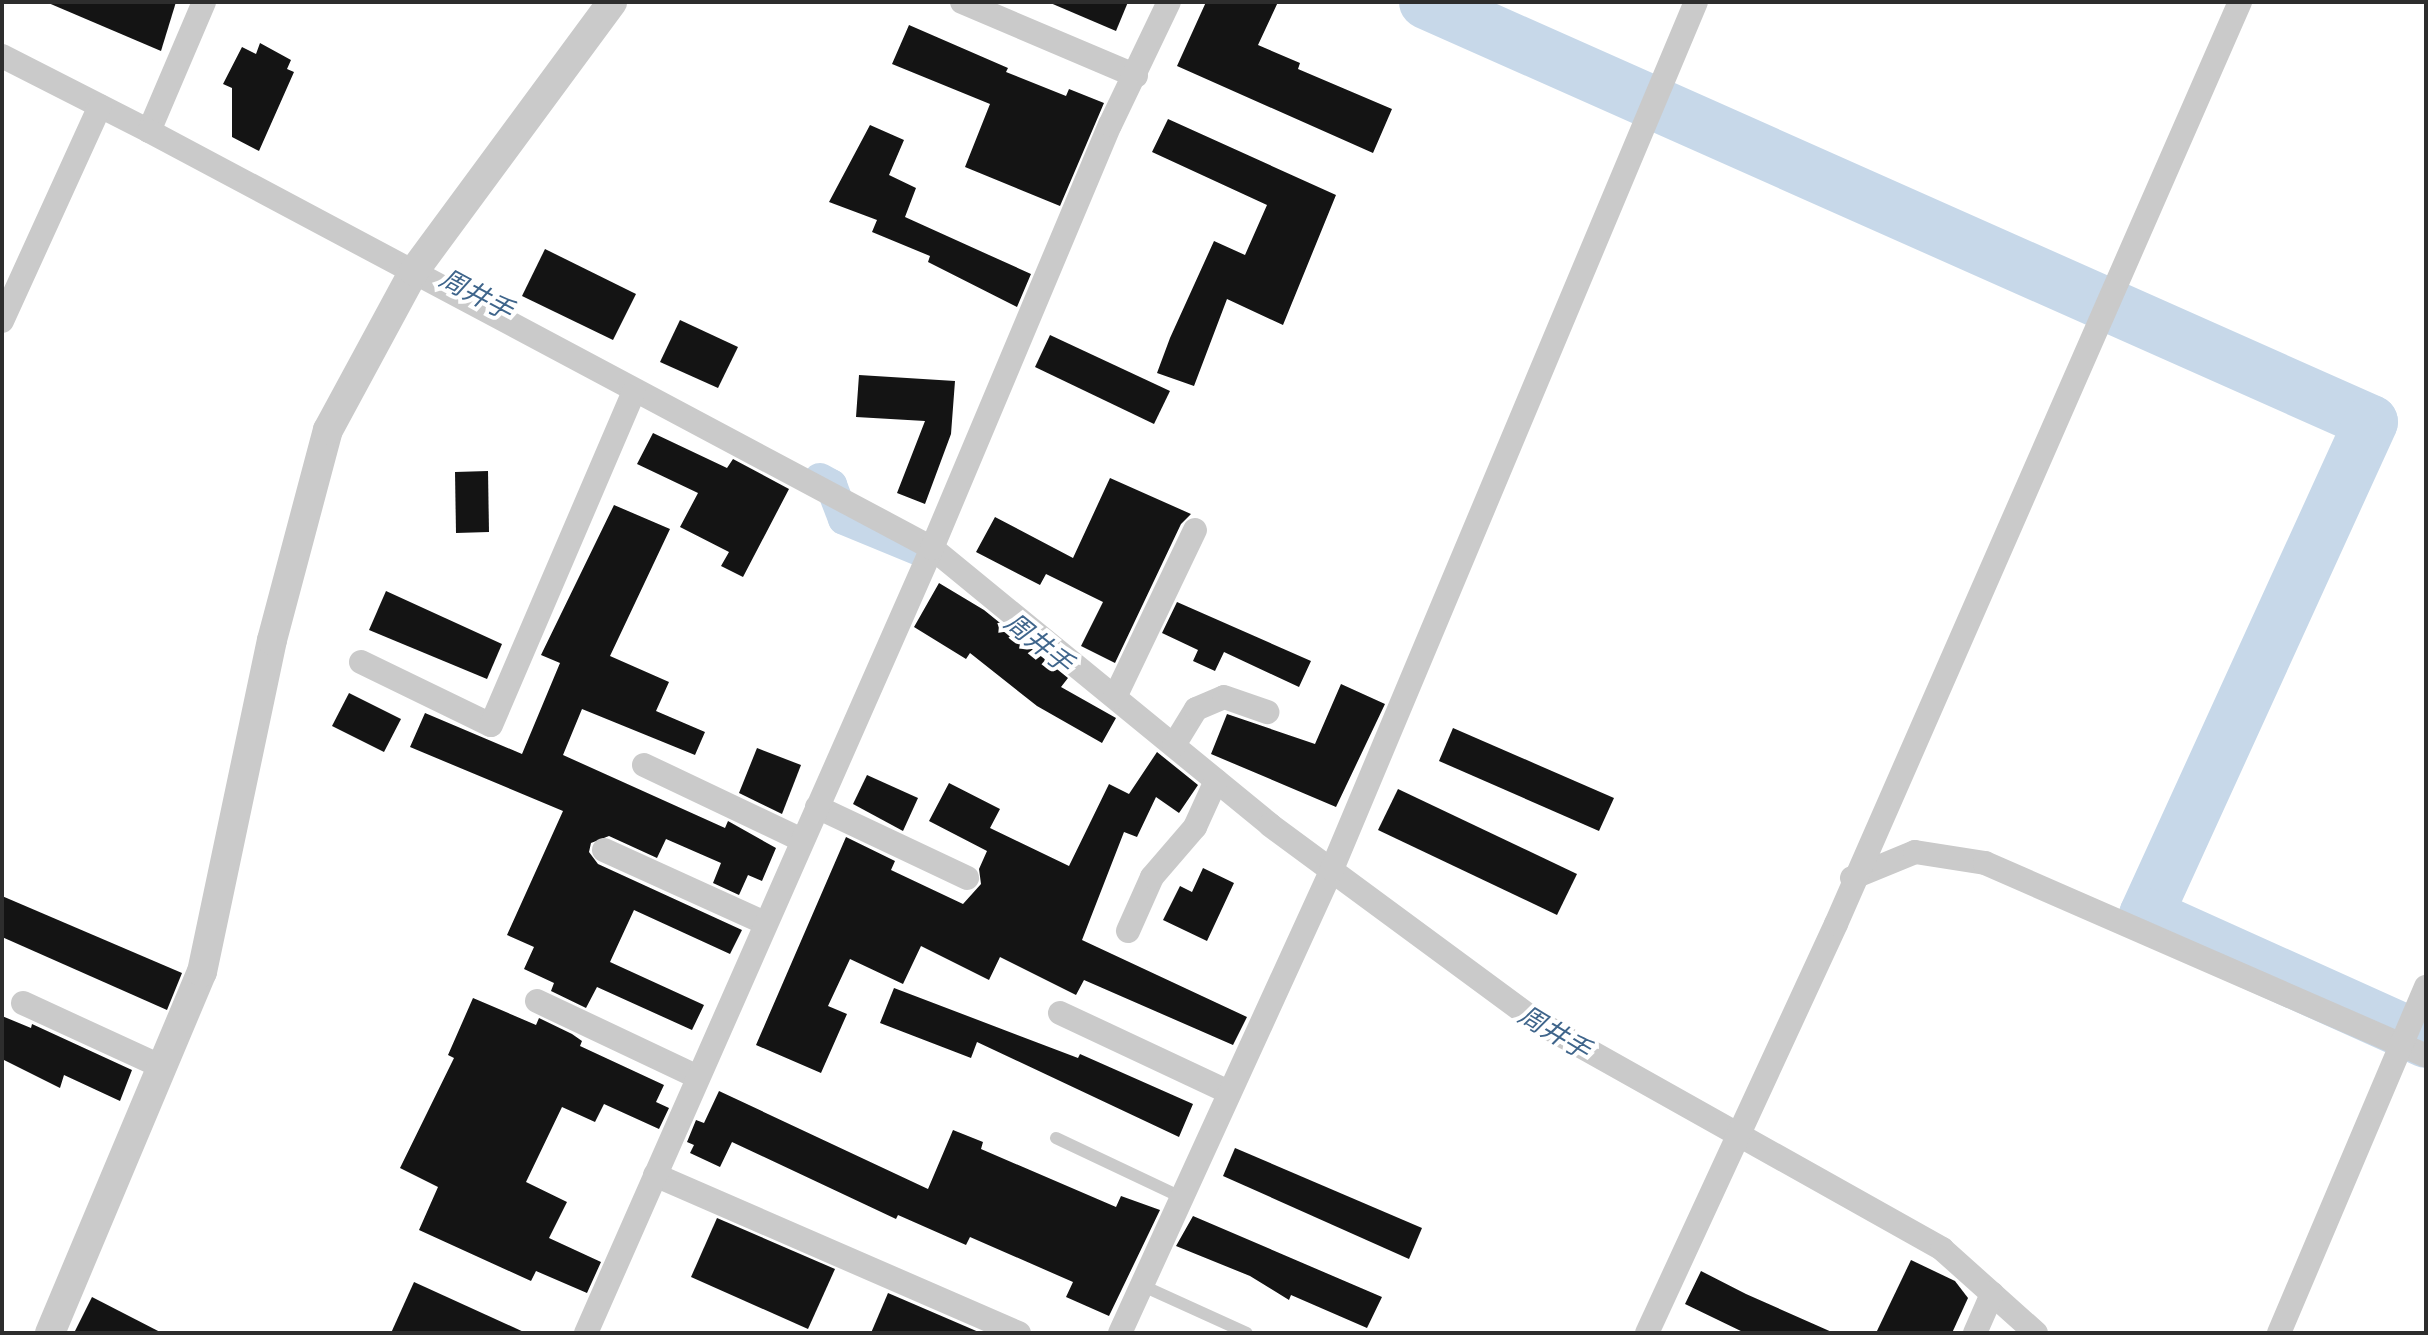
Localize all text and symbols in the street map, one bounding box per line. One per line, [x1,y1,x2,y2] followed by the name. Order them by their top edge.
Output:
[433,265,517,329] water label: 周井手
[997,608,1077,682] water label: 周井手
[1512,1002,1594,1068] water label: 周井手

